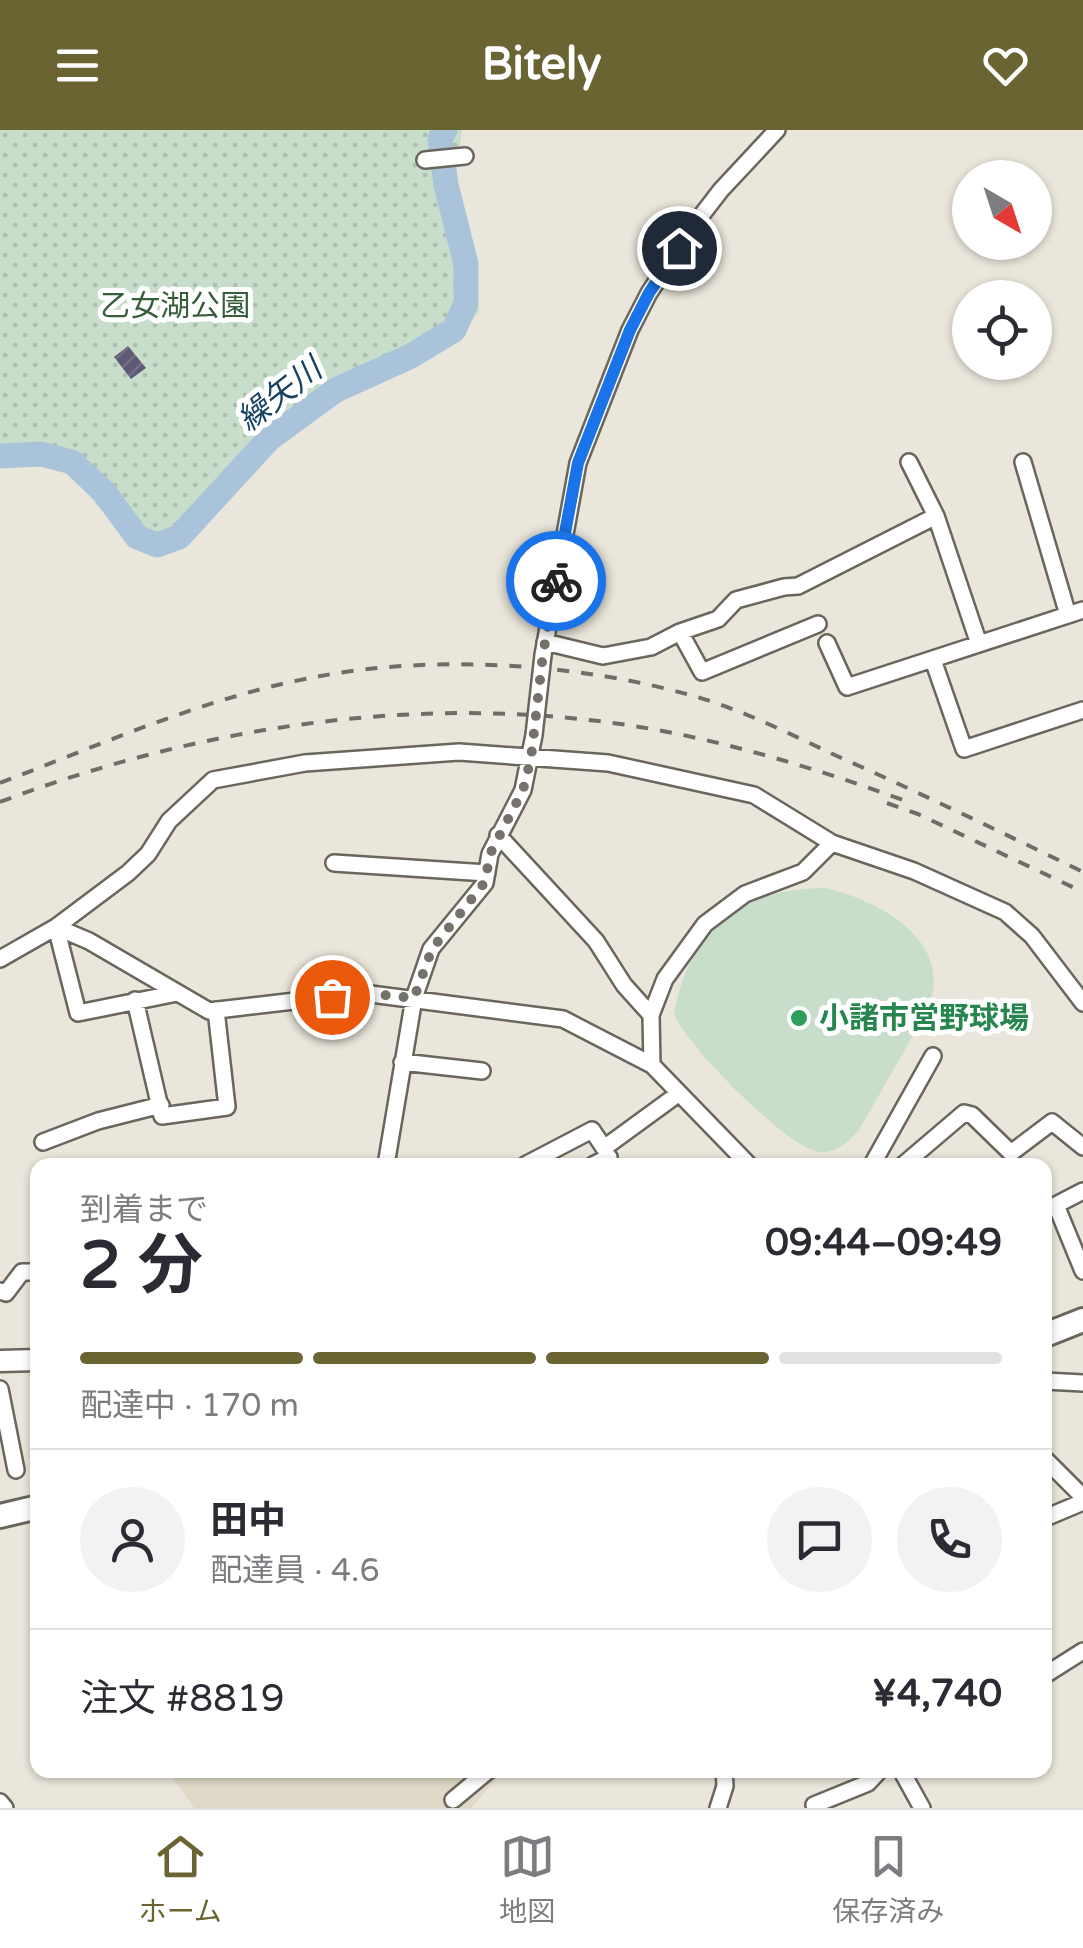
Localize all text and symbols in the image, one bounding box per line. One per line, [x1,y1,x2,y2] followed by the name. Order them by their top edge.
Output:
[50,38,105,93] icon: menu
[482,38,601,92] text: Bitely
[978,38,1033,93] icon: heart
[952,160,1052,260] north arrow
[952,160,1052,380] map controls
[637,206,722,291] pin
[652,221,707,276] icon: home
[952,280,1052,380] button: locate
[100,288,250,325] park label: 乙女湖公園
[230,349,332,440] water label: 繰矢川
[506,531,606,631] courier
[529,554,584,609] icon: bike
[290,955,375,1040] pin
[305,970,360,1025] icon: bag
[819,1000,1029,1037] place label: 小諸市営野球場
[788,1007,810,1029] marker: 小諸市営野球場
[80,1191,208,1229] text: 到着まで
[765,1220,1002,1266] text: 09:44–09:49
[80,1227,203,1306] text: 2 分
[80,1387,299,1425] text: 配達中 · 170 m
[80,1487,185,1592] button: person
[767,1487,872,1592] button: chat
[897,1487,1002,1592] button: phone
[210,1498,286,1544] text: 田中
[210,1552,379,1590] text: 配達員 · 4.6
[872,1671,1002,1717] text: ¥4,740
[80,1676,285,1722] text: 注文 #8819
[139,1829,222,1929] tab: ホーム
[499,1829,555,1929] tab: 地図
[832,1829,944,1929] tab: 保存済み

